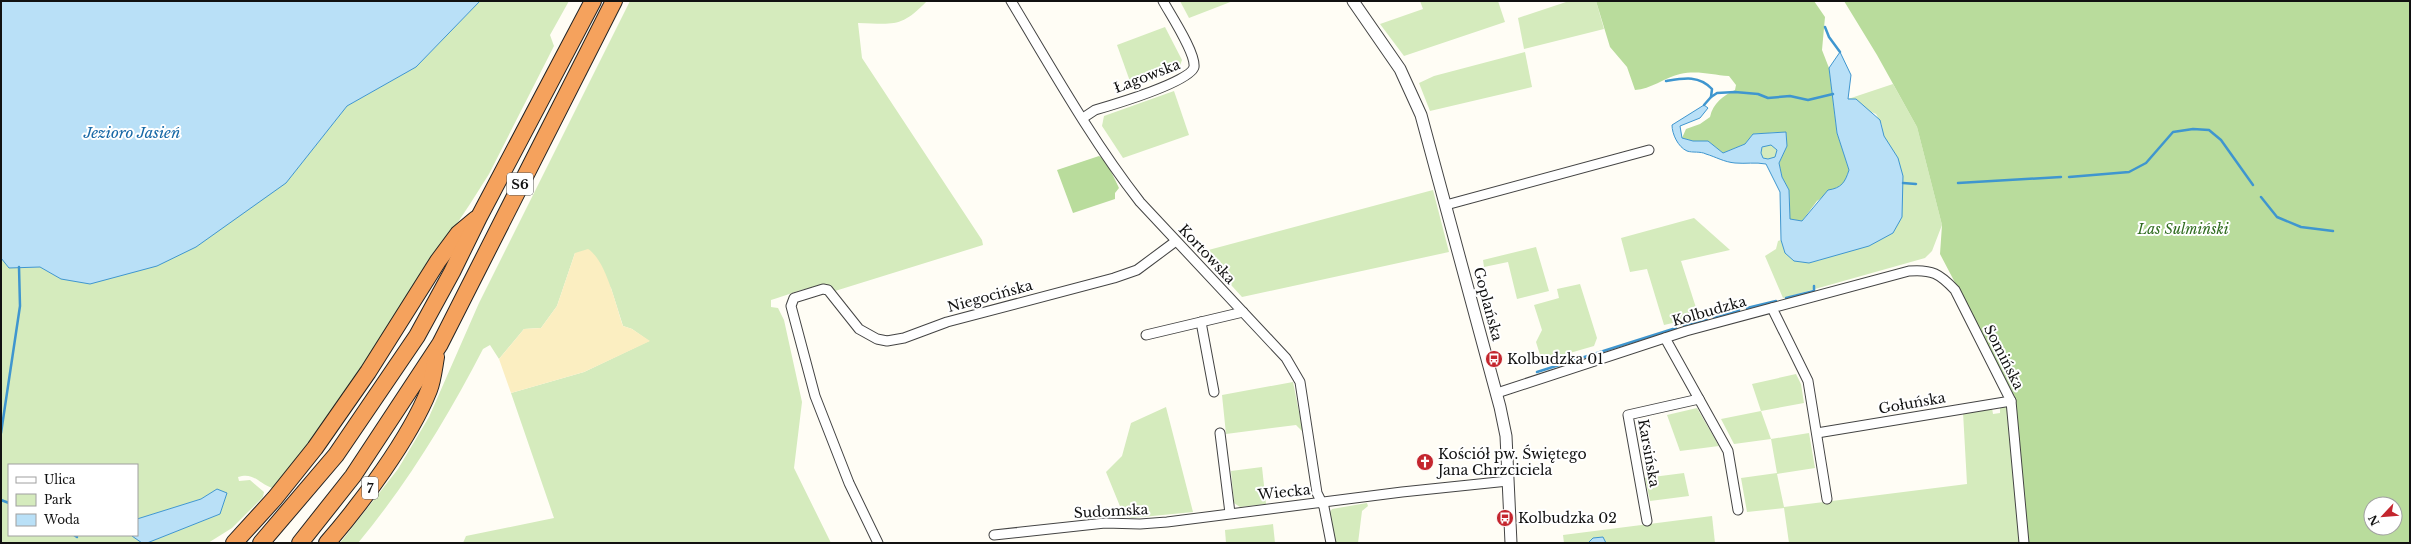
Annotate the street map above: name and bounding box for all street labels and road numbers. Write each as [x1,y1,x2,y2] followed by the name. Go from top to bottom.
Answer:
[1111,55,1183,97] street label: Łagowska
[507,173,533,195] road number: S6
[1175,220,1239,288] street label: Kortowska
[1470,265,1507,343] street label: Goplańska
[945,276,1035,316] street label: Niegocińska
[1670,292,1748,330] street label: Kolbudzka
[1980,322,2028,393] street label: Somińska
[1877,388,1947,418] street label: Gołuńska
[1634,418,1664,489] street label: Karsińska
[362,477,378,499] road number: 7
[1256,480,1312,504] street label: Wiecka
[1073,500,1149,522] street label: Sudomska

